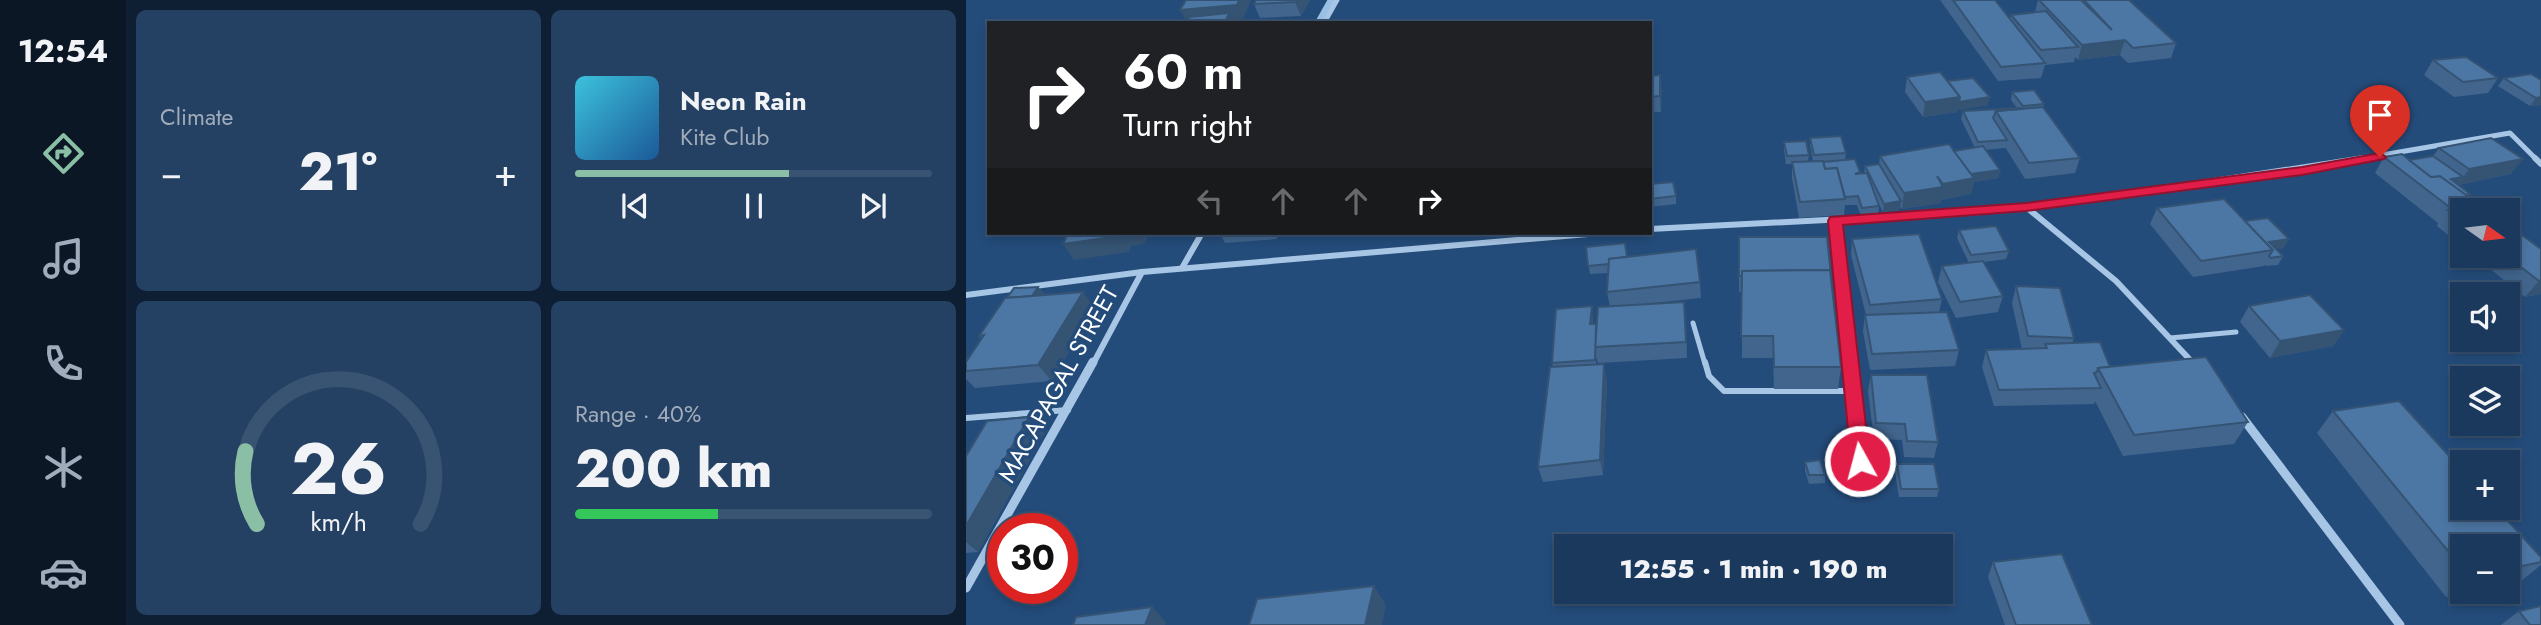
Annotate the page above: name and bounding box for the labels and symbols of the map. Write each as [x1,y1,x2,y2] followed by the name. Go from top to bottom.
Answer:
[2350,85,2410,157] pin
[2450,198,2520,268] north arrow
[989,279,1127,489] street label: MACAPAGAL STREET
[1823,424,1897,498] position arrow
[987,513,1078,604] speed limit sign: 30

